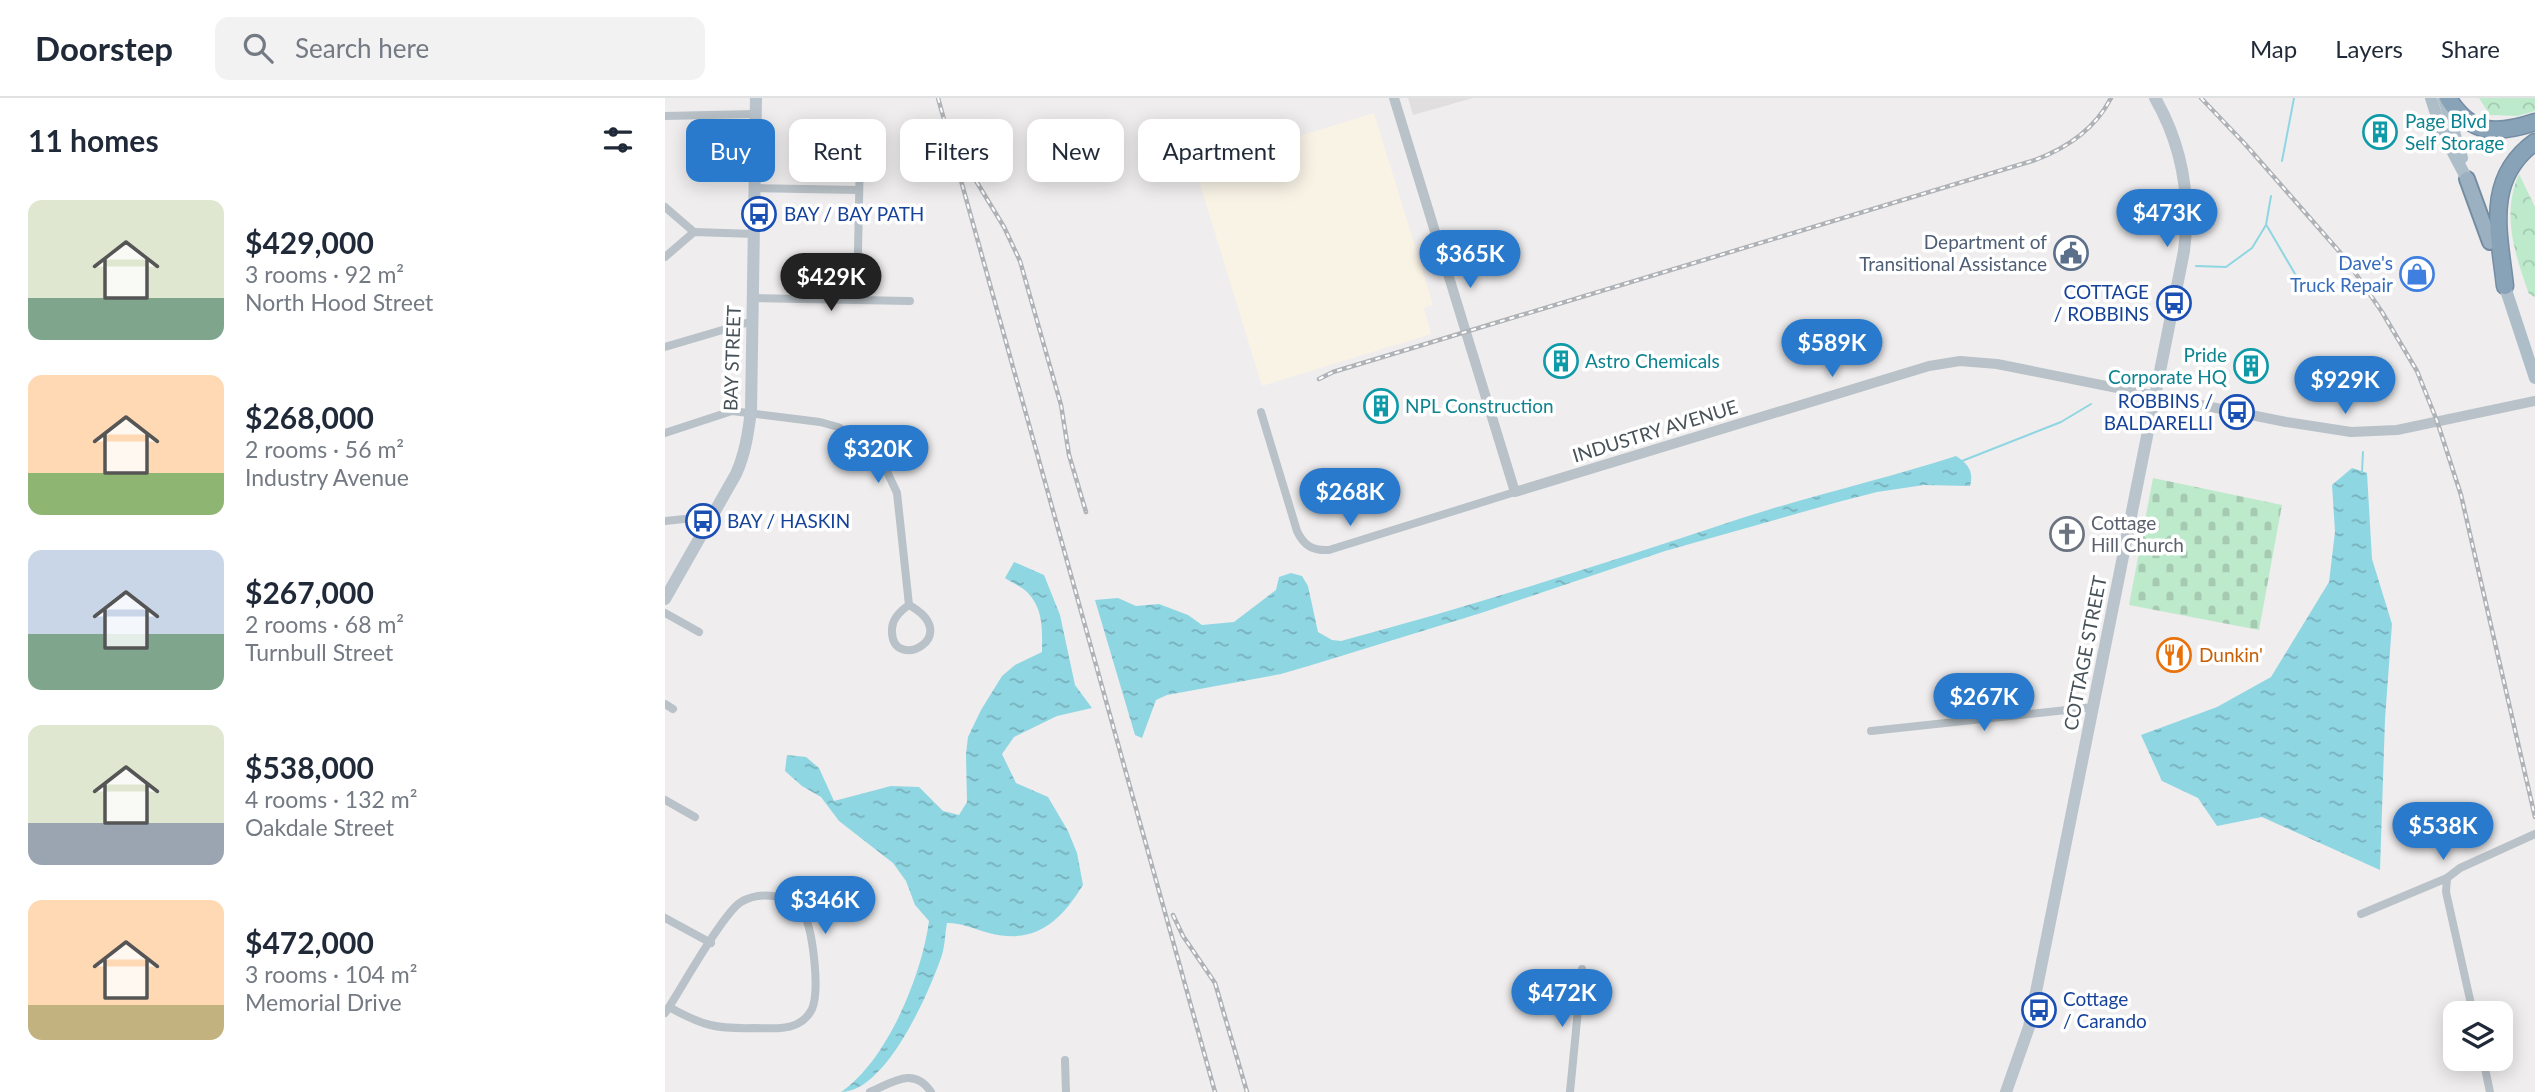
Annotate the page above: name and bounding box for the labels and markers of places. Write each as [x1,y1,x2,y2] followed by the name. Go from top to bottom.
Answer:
[2405,109,2504,154] place label: Page Blvd Self Storage
[2361,113,2399,151] building icon: Page Blvd Self Storage
[2118,190,2216,249] pin: $473K
[740,195,778,233] bus stop icon: BAY / BAY PATH
[784,202,924,225] place label: BAY / BAY PATH
[1421,230,1519,290] pin: $365K
[1859,230,2047,275] place label: Department of Transitional Assistance
[2052,234,2090,272] public building icon: Department of Transitional Assistance
[2290,251,2393,296] place label: Dave's Truck Repair
[782,254,880,313] pin: $429K
[2398,255,2436,293] shop icon: Dave's Truck Repair
[2054,280,2149,325] place label: COTTAGE / ROBBINS
[2155,284,2193,322] bus stop icon: COTTAGE / ROBBINS
[1783,320,1881,379] pin: $589K
[1542,342,1580,380] building icon: Astro Chemicals
[2108,343,2227,388] place label: Pride Corporate HQ
[2232,347,2270,385] building icon: Pride Corporate HQ
[1585,349,1720,372] place label: Astro Chemicals
[2296,356,2394,416] pin: $929K
[1362,387,1400,425] building icon: NPL Construction
[2104,389,2213,434] place label: ROBBINS / BALDARELLI
[2218,393,2256,431] bus stop icon: ROBBINS / BALDARELLI
[1405,394,1554,417] place label: NPL Construction
[829,426,927,485] pin: $320K
[1301,468,1399,528] pin: $268K
[684,502,722,540] bus stop icon: BAY / HASKIN
[727,509,850,532] place label: BAY / HASKIN
[2091,511,2184,556] place label: Cottage Hill Church
[2048,515,2086,553] church icon: Cottage Hill Church
[2155,636,2193,674] restaurant icon: Dunkin'
[2199,643,2263,666] place label: Dunkin'
[1935,674,2033,733] pin: $267K
[2394,802,2492,862] pin: $538K
[776,876,874,936] pin: $346K
[1513,970,1611,1029] pin: $472K
[2063,987,2147,1032] place label: Cottage / Carando
[2020,991,2058,1029] bus stop icon: Cottage / Carando

